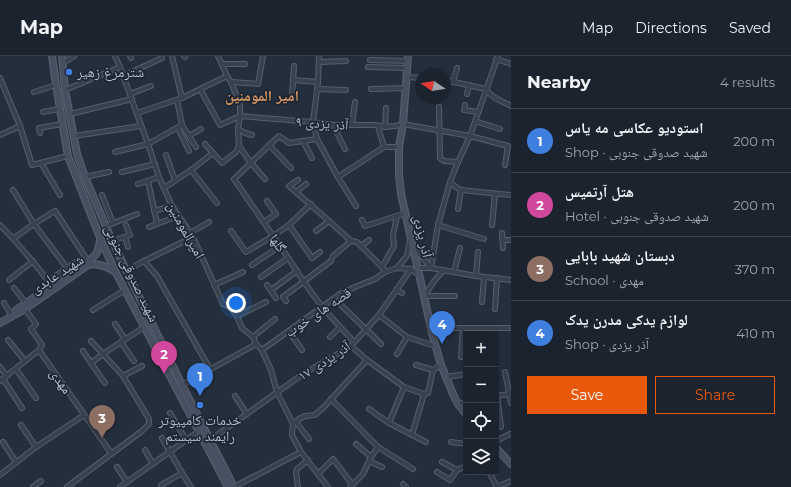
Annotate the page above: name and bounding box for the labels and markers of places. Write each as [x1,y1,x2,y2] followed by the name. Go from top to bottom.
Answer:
[76,63,144,82] place label: شترمرغ زهیر
[64,67,74,77] marker: شترمرغ زهیر
[429,311,455,344] pin: 4
[151,341,177,374] pin: 2
[187,363,213,396] pin: 1
[195,400,205,410] marker: خدمات کامپیوتر رایمند سیستم
[89,405,115,438] pin: 3
[158,411,241,446] place label: خدمات کامپیوتر رایمند سیستم

